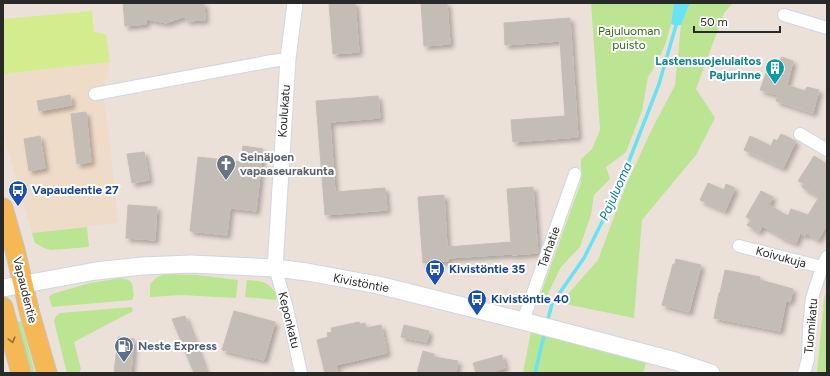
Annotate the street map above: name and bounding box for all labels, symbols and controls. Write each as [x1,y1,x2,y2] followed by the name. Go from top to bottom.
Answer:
[694,8,780,34] scale bar
[700,15,728,29] text: 50 m
[598,24,660,52] park label: Pajuluoman puisto
[655,54,761,82] place label: Lastensuojelulaitos Pajurinne
[764,57,786,85] building icon: Lastensuojelulaitos Pajurinne
[275,84,293,138] street label: Koulukatu
[240,150,334,178] place label: Seinäjoen vapaaseurakunta
[215,153,237,181] church icon: Seinäjoen vapaaseurakunta
[596,160,635,223] water label: Pajuluoma
[7,179,29,207] bus stop icon: Vapaudentie 27
[32,183,119,197] place label: Vapaudentie 27
[535,224,563,269] street label: Tarhatie
[754,244,808,270] street label: Koivukuja
[10,255,40,325] street label: Vapaudentie
[424,258,446,286] bus stop icon: Kivistöntie 35
[449,262,525,276] place label: Kivistöntie 35
[332,271,391,295] street label: Kivistöntie
[466,288,488,316] bus stop icon: Kivistöntie 40
[275,290,303,350] street label: Keponkatu
[491,292,569,306] place label: Kivistöntie 40
[802,298,820,354] street label: Tuomikatu
[113,335,135,363] fuel station icon: Neste Express
[7,336,16,343] one-way arrow
[138,339,217,353] place label: Neste Express

